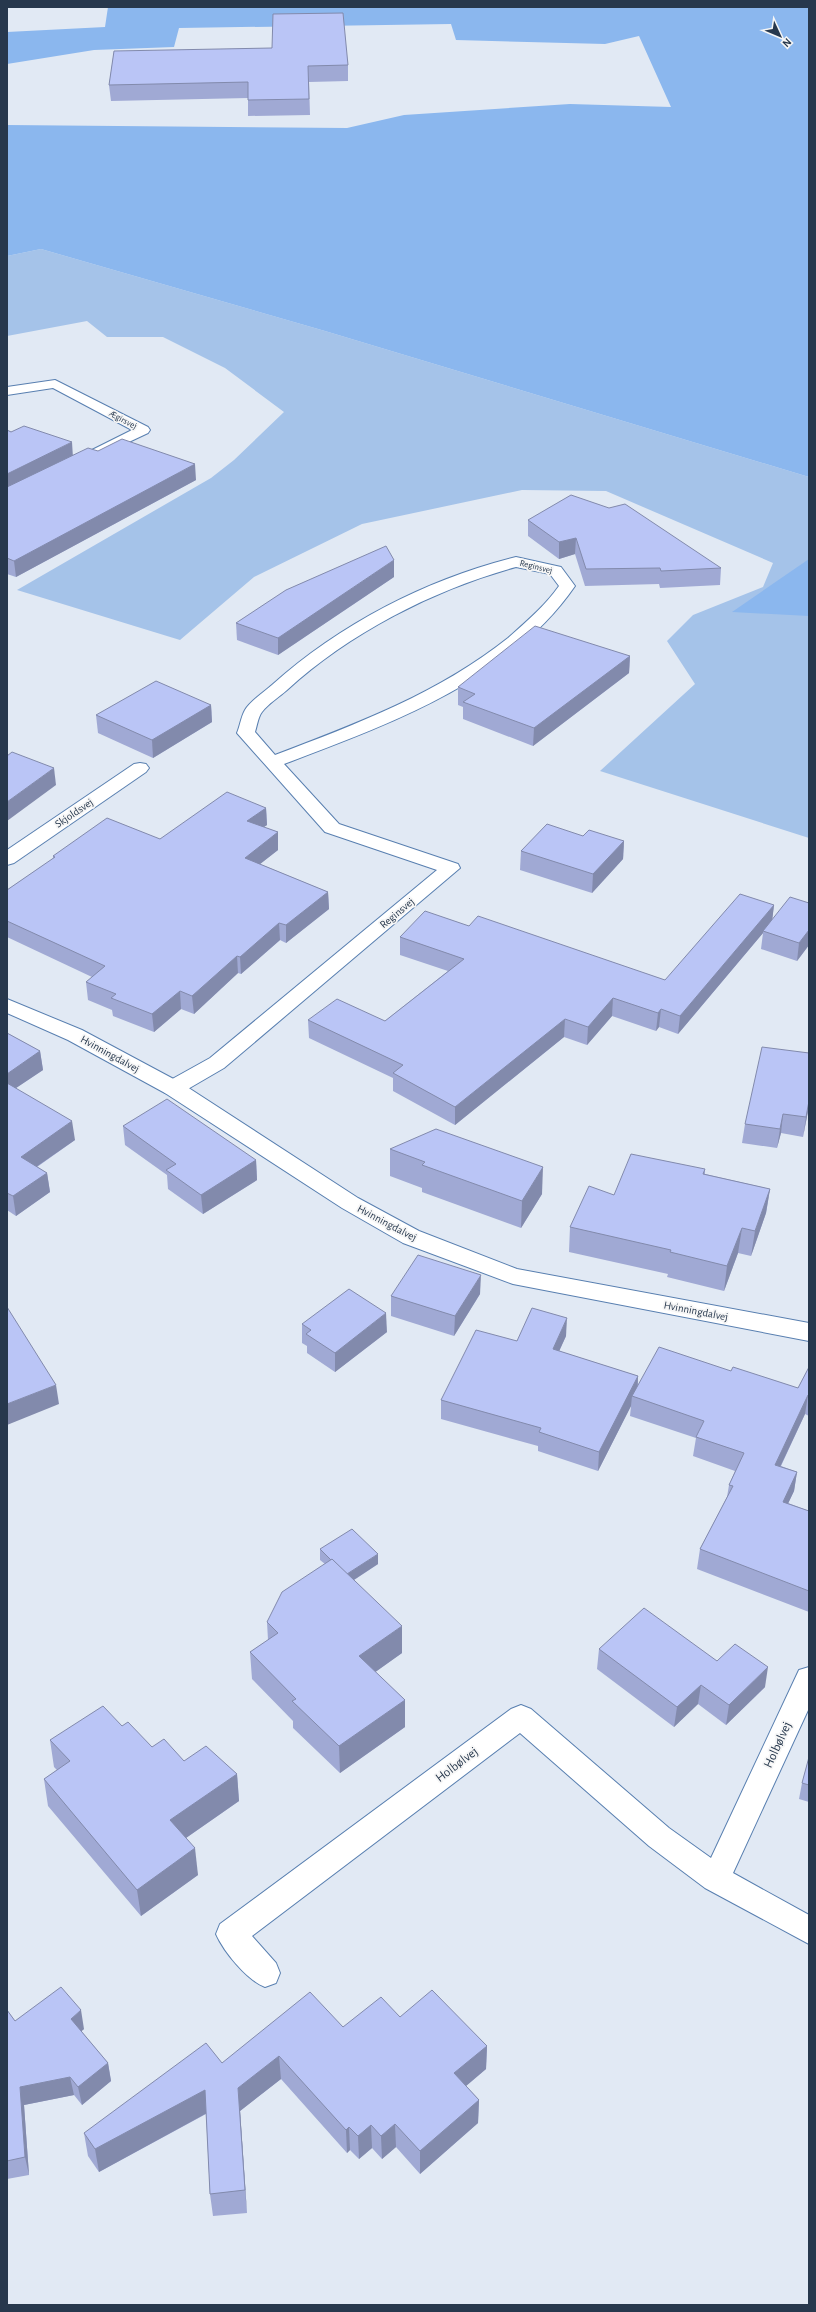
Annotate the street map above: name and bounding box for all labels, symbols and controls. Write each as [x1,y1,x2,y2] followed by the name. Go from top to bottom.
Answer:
[760,16,800,56] north arrow
[780,36,793,49] text: N
[107,409,138,431] street label: Ægirsvej
[519,559,553,575] street label: Reginsvej
[53,796,95,830] street label: Skjoldsvej
[378,896,416,930] street label: Reginsvej
[79,1033,141,1075] street label: Hvinningdalvej
[356,1203,418,1243] street label: Hvinningdalvej
[663,1299,729,1323] street label: Hvinningdalvej
[762,1720,794,1770] street label: Holbølvej
[433,1745,481,1785] street label: Holbølvej

